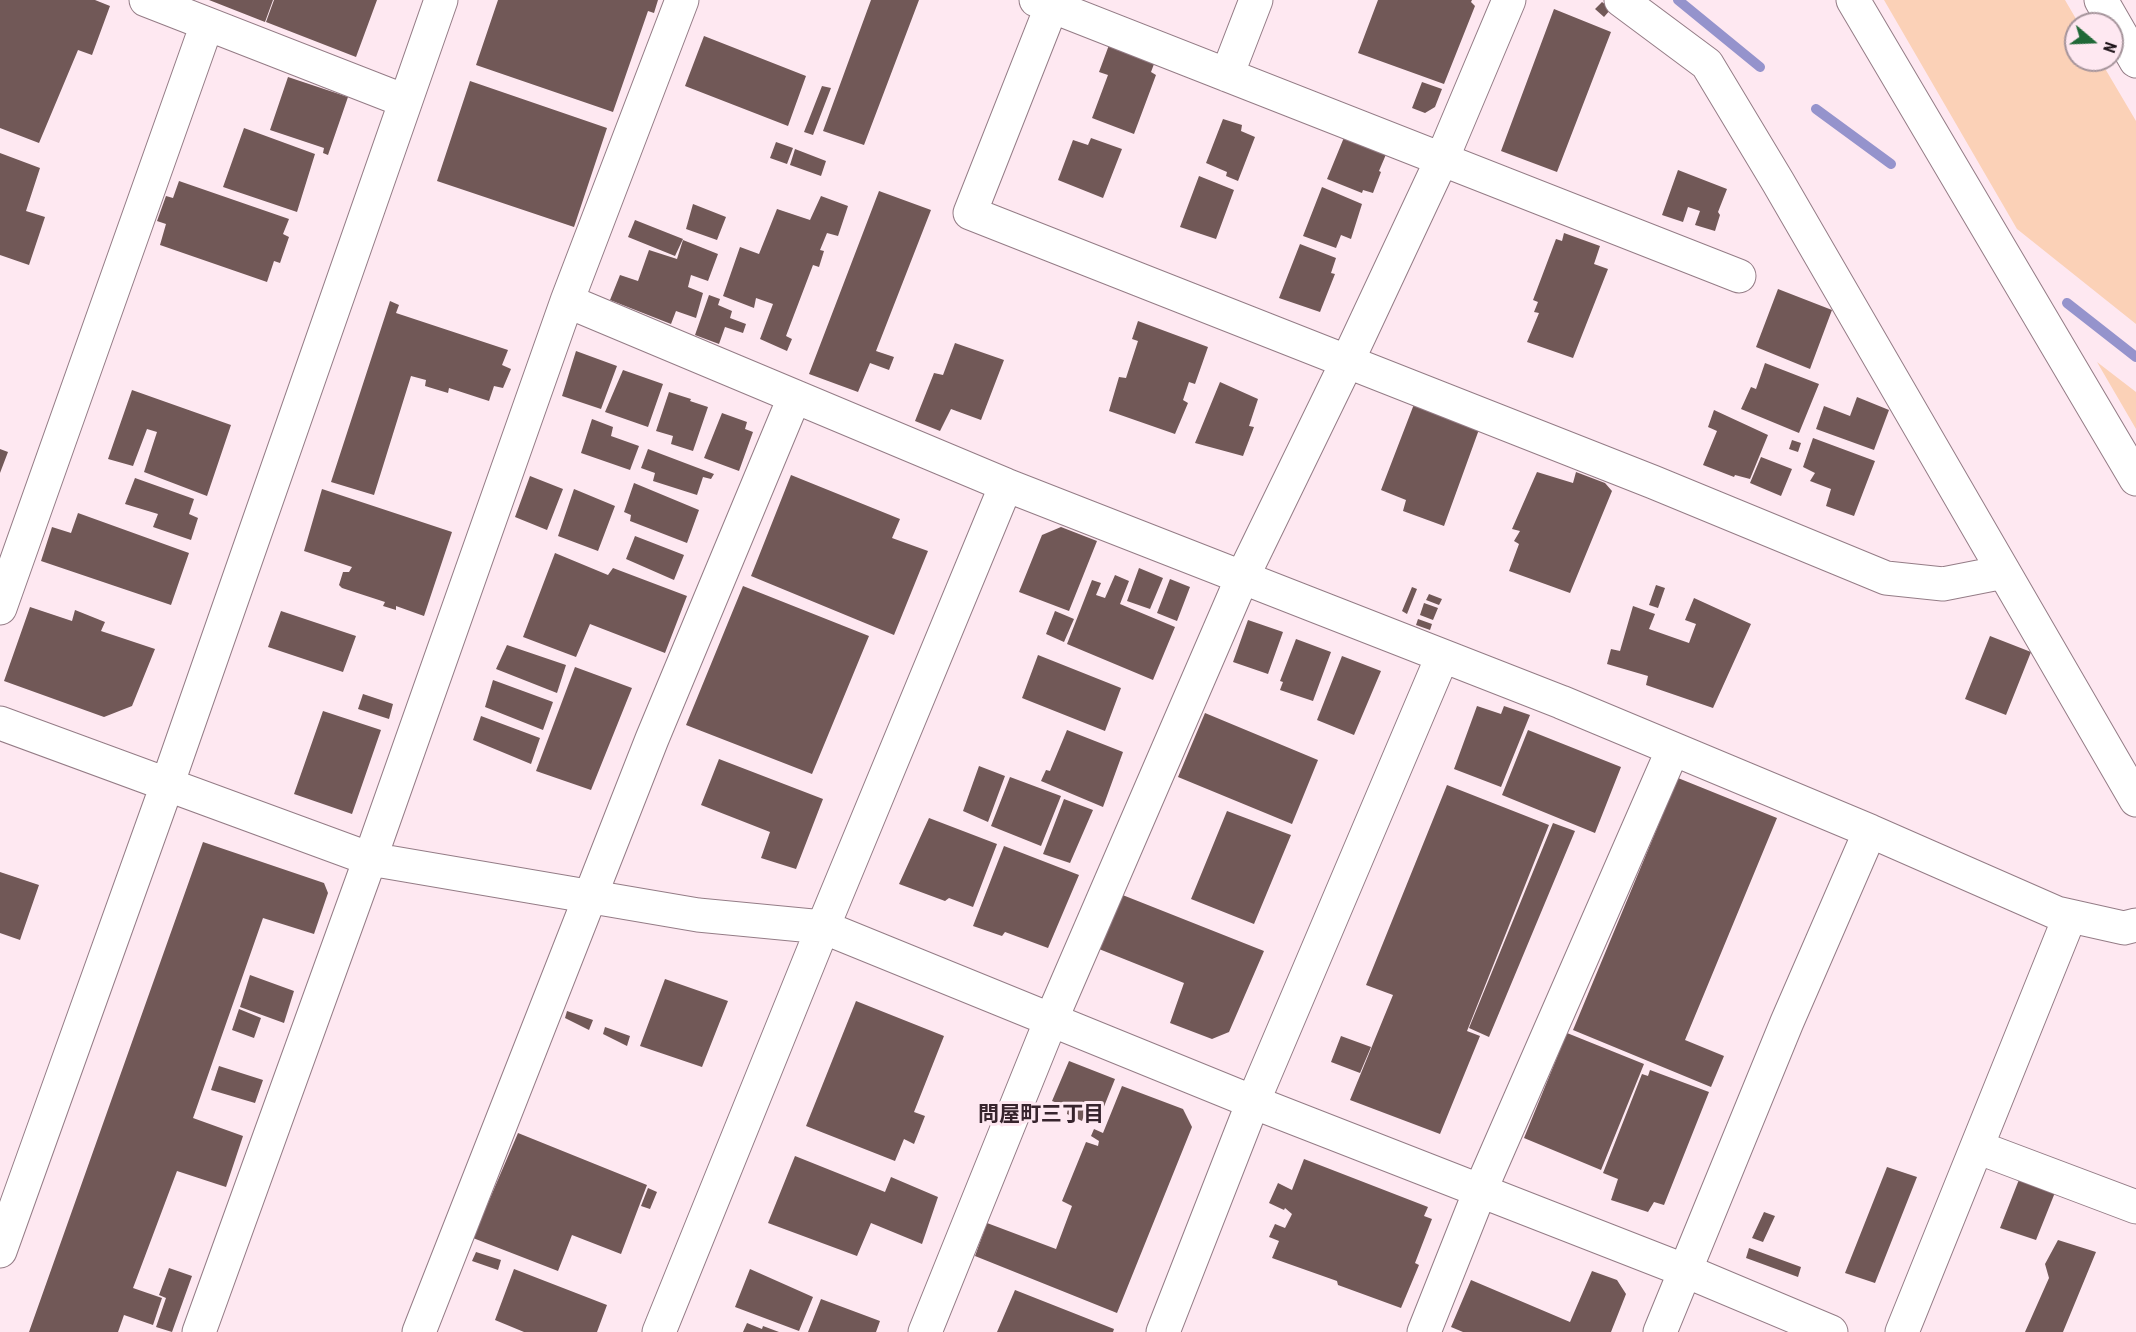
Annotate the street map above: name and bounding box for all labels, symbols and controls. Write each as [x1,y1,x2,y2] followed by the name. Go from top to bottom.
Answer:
[2064,12,2124,72] north arrow
[2099,40,2120,55] text: N
[978,1103,1104,1129] district label: 問屋町三丁目

